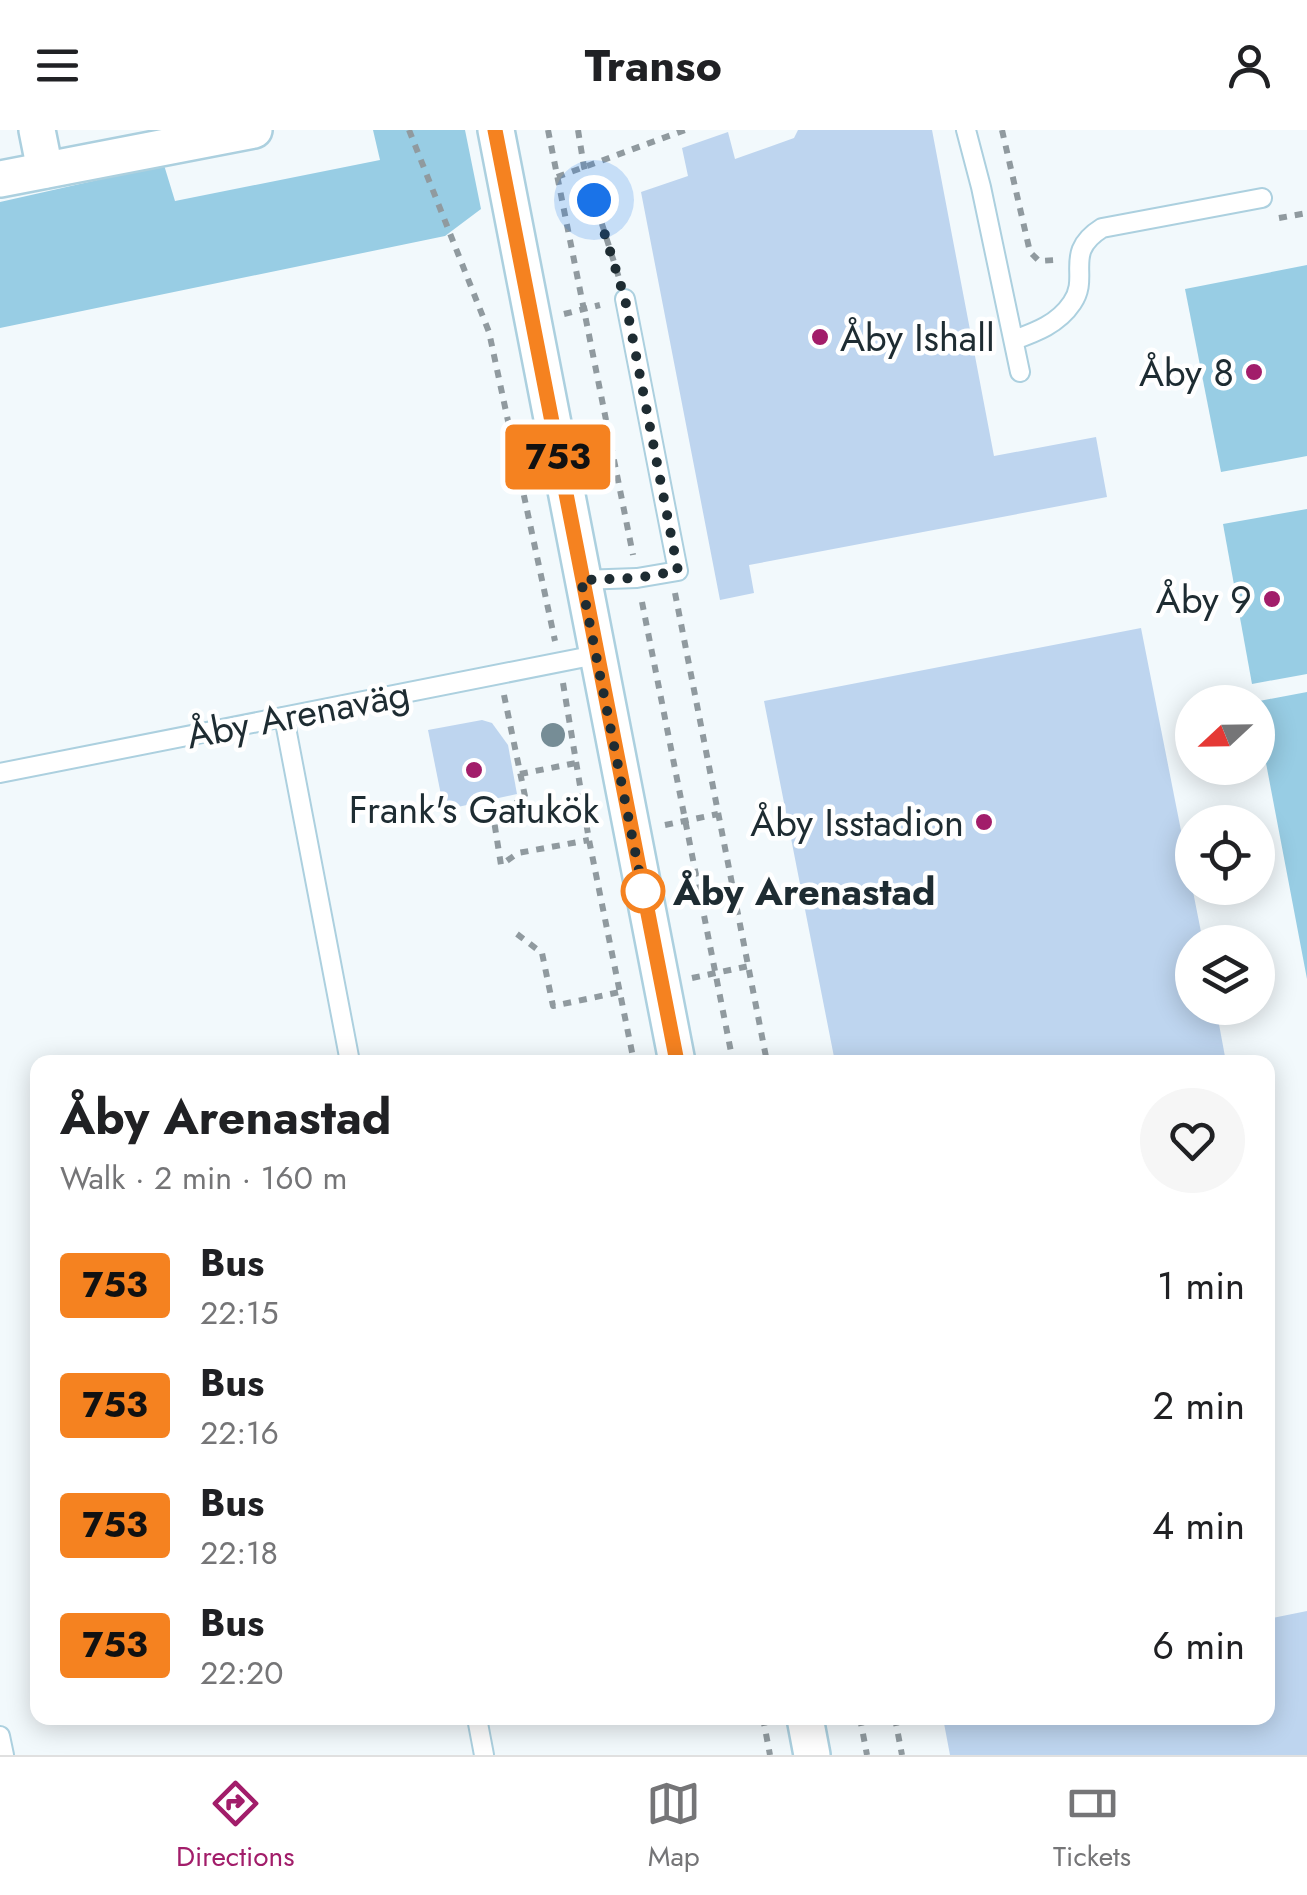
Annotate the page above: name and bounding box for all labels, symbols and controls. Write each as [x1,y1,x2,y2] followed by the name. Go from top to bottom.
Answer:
[585,33,722,98] text: Transo
[30,38,85,93] icon: menu
[1222,38,1277,93] icon: person
[569,175,619,225] your location
[840,310,995,365] place label: Åby Ishall
[809,326,831,348] marker: Åby Ishall
[1139,345,1234,400] place label: Åby 8
[1243,361,1265,383] marker: Åby 8
[500,424,616,490] line badge: 753
[525,432,591,482] text: 753
[1156,572,1252,627] place label: Åby 9
[1261,588,1283,610] marker: Åby 9
[182,665,414,763] street label: Åby Arenaväg
[1175,685,1275,785] north arrow
[1175,685,1275,1025] map controls
[463,759,485,781] marker: Frank's Gatukök
[349,782,599,837] place label: Frank's Gatukök
[750,795,964,850] place label: Åby Isstadion
[1175,805,1275,905] button: locate
[973,811,995,833] marker: Åby Isstadion
[672,864,935,919] place label: Åby Arenastad
[622,870,664,912] marker: Åby Arenastad
[1175,925,1275,1025] button: layers
[60,1083,392,1152] text: Åby Arenastad
[1140,1088,1245,1193] button: heart
[60,1155,347,1201] text: Walk · 2 min · 160 m
[200,1235,264,1290] text: Bus
[1157,1258,1245,1313] text: 1 min
[82,1260,148,1310] text: 753
[200,1290,278,1336] text: 22:15
[200,1355,264,1410] text: Bus
[1153,1378,1245,1433] text: 2 min
[82,1380,148,1430] text: 753
[200,1410,279,1456] text: 22:16
[200,1475,264,1530] text: Bus
[1152,1498,1245,1553] text: 4 min
[82,1500,148,1550] text: 753
[200,1530,278,1576] text: 22:18
[200,1595,264,1650] text: Bus
[1152,1618,1245,1673] text: 6 min
[82,1620,148,1670] text: 753
[200,1650,283,1696] text: 22:20
[176,1776,294,1877] tab: Directions
[646,1776,701,1877] tab: Map
[1053,1776,1131,1877] tab: Tickets

